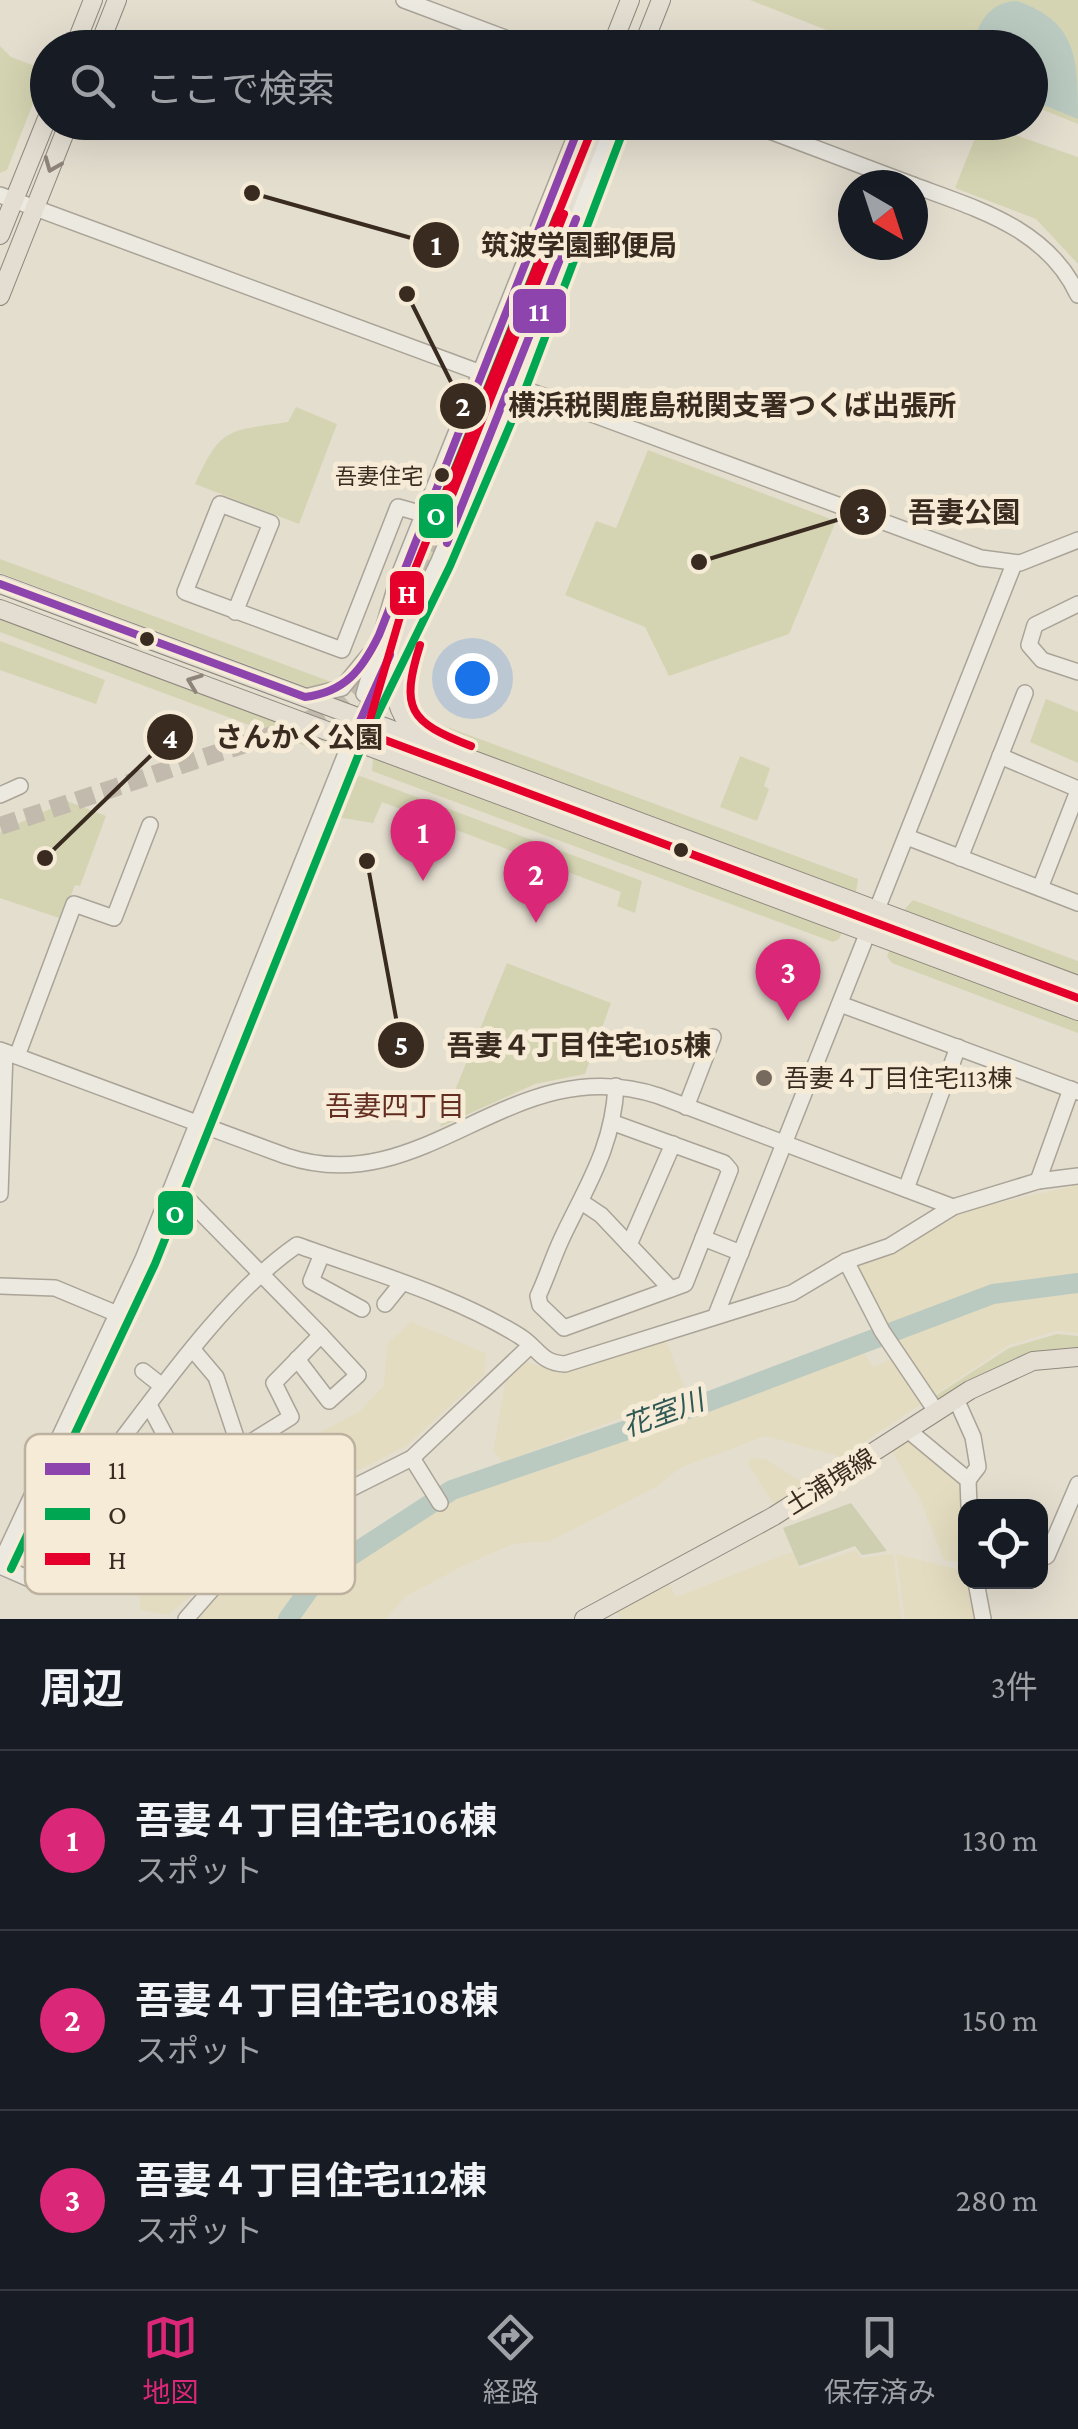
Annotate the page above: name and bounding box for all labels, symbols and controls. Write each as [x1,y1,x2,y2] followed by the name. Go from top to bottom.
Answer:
[30,30,1048,140] search box
[65,58,120,113] icon: search
[145,68,335,110] text: ここで検索
[43,155,63,173] one-way arrow
[838,170,928,260] north arrow
[411,216,697,274] callout: 筑波学園郵便局
[430,228,442,261] text: 1
[481,230,677,261] text: 筑波学園郵便局
[511,287,568,335] line badge: 11
[529,296,549,327] text: 11
[438,377,976,435] callout: 横浜税関鹿島税関支署つくば出張所
[455,389,471,422] text: 2
[508,390,956,421] text: 横浜税関鹿島税関支署つくば出張所
[335,464,423,489] place label: 吾妻住宅
[432,465,452,485] marker: 吾妻住宅
[838,483,1040,541] callout: 吾妻公園
[417,492,455,540] line badge: O
[856,496,870,529] text: 3
[908,497,1020,528] text: 吾妻公園
[426,500,446,531] text: O
[388,569,426,617] line badge: H
[397,578,417,609] text: H
[137,629,157,649] unlabelled marker
[447,653,498,704] your location
[186,674,204,694] one-way arrow
[145,708,403,766] callout: さんかく公園
[162,721,178,754] text: 4
[215,722,383,753] text: さんかく公園
[390,798,456,881] pin: 1
[504,840,568,923] pin: 2
[671,840,691,860] unlabelled marker
[756,938,820,1021] pin: 3
[376,1016,731,1074] callout: 吾妻４丁目住宅105棟
[394,1028,408,1061] text: 5
[446,1030,712,1061] text: 吾妻４丁目住宅105棟
[784,1065,1012,1092] place label: 吾妻４丁目住宅113棟
[753,1067,775,1089] marker: 吾妻４丁目住宅113棟
[325,1091,465,1122] district label: 吾妻四丁目
[156,1189,195,1237] line badge: O
[165,1198,185,1229] text: O
[618,1384,711,1442] water label: 花室川
[25,1434,355,1594] legend
[781,1443,880,1519] street label: 土浦境線
[108,1454,127,1485] text: 11
[108,1499,127,1530] text: O
[958,1499,1048,1589] map controls
[958,1499,1048,1589] button: locate
[108,1544,126,1575] text: H
[40,1665,124,1712] text: 周辺
[991,1669,1038,1705] text: 3件
[135,1800,497,1842] text: 吾妻４丁目住宅106棟
[67,1822,78,1858] text: 1
[962,1822,1038,1858] text: 130 m
[135,1853,263,1889] text: スポット
[135,1980,498,2022] text: 吾妻４丁目住宅108棟
[64,2002,81,2038] text: 2
[962,2002,1038,2038] text: 150 m
[135,2033,263,2069] text: スポット
[135,2160,487,2202] text: 吾妻４丁目住宅112棟
[65,2182,80,2218] text: 3
[956,2182,1038,2218] text: 280 m
[135,2213,263,2249] text: スポット
[142,2310,198,2410] tab: 地図
[483,2310,539,2410] tab: 経路
[824,2310,936,2410] tab: 保存済み

